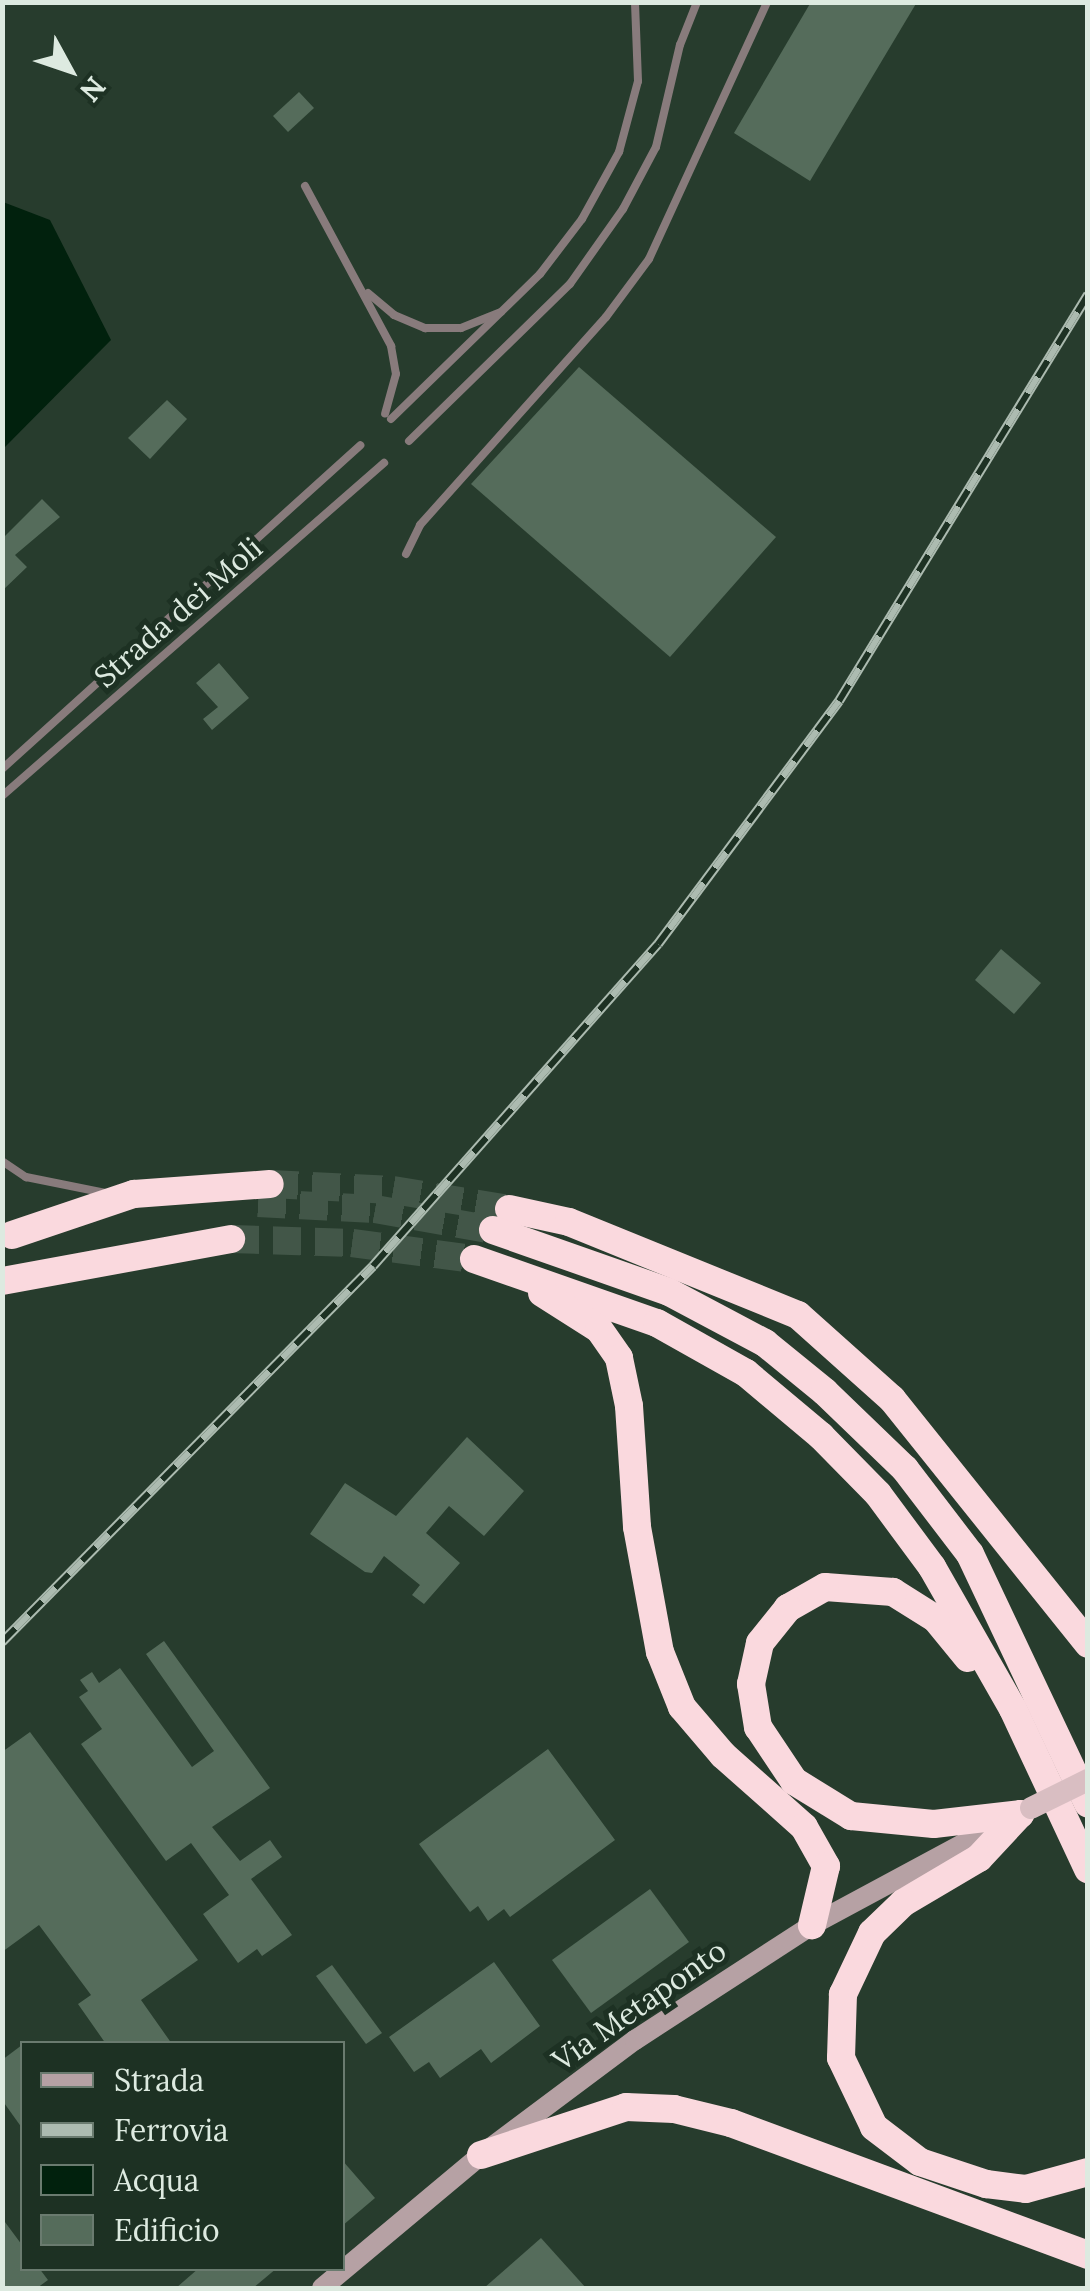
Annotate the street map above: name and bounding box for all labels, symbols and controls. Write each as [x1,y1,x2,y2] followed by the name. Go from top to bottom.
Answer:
[20,20,120,120] north arrow
[72,69,114,109] text: N
[87,530,269,694] street label: Strada dei Moli
[545,1932,733,2078] street label: Via Metaponto
[20,2041,345,2271] legend
[114,2061,204,2099] text: Strada
[114,2111,228,2149] text: Ferrovia
[114,2161,199,2199] text: Acqua
[114,2211,220,2249] text: Edificio

